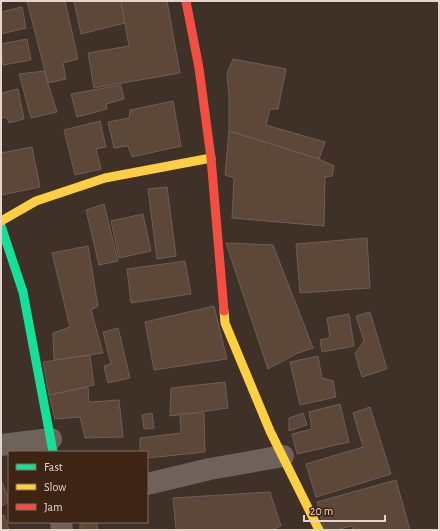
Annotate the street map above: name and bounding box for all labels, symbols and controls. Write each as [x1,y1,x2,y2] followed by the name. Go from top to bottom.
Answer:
[8,451,148,523] legend
[44,461,63,473] text: Fast
[44,481,66,493] text: Slow
[304,497,385,523] scale bar
[44,501,63,513] text: Jam
[310,505,333,517] text: 20 m

